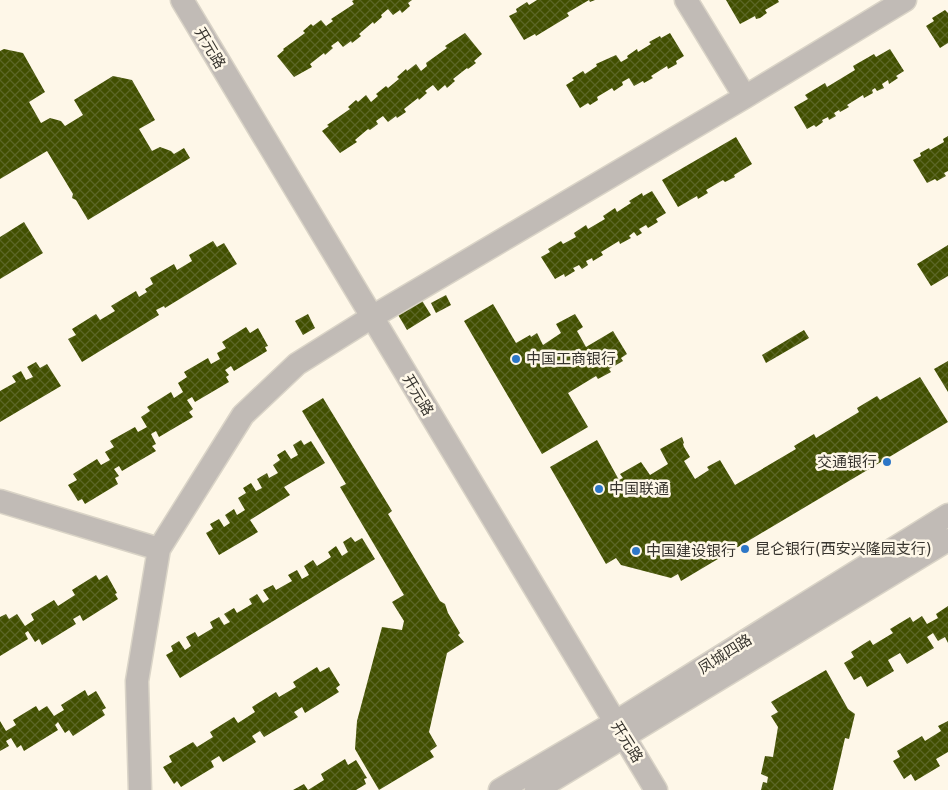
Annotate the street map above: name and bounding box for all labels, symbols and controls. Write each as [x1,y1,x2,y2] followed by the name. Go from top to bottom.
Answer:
[191,24,229,72] street label: 开元路
[526,350,616,368] place label: 中国工商银行
[510,353,522,365] marker: 中国工商银行
[399,371,437,419] street label: 开元路
[817,453,877,471] place label: 交通银行
[881,456,893,468] marker: 交通银行
[609,480,669,498] place label: 中国联通
[593,483,605,495] marker: 中国联通
[755,540,932,558] place label: 昆仑银行(西安兴隆园支行)
[646,542,736,560] place label: 中国建设银行
[739,543,751,555] marker: 昆仑银行(西安兴隆园支行)
[630,545,642,557] marker: 中国建设银行
[695,630,755,678] street label: 凤城四路
[607,718,647,766] street label: 开元路

